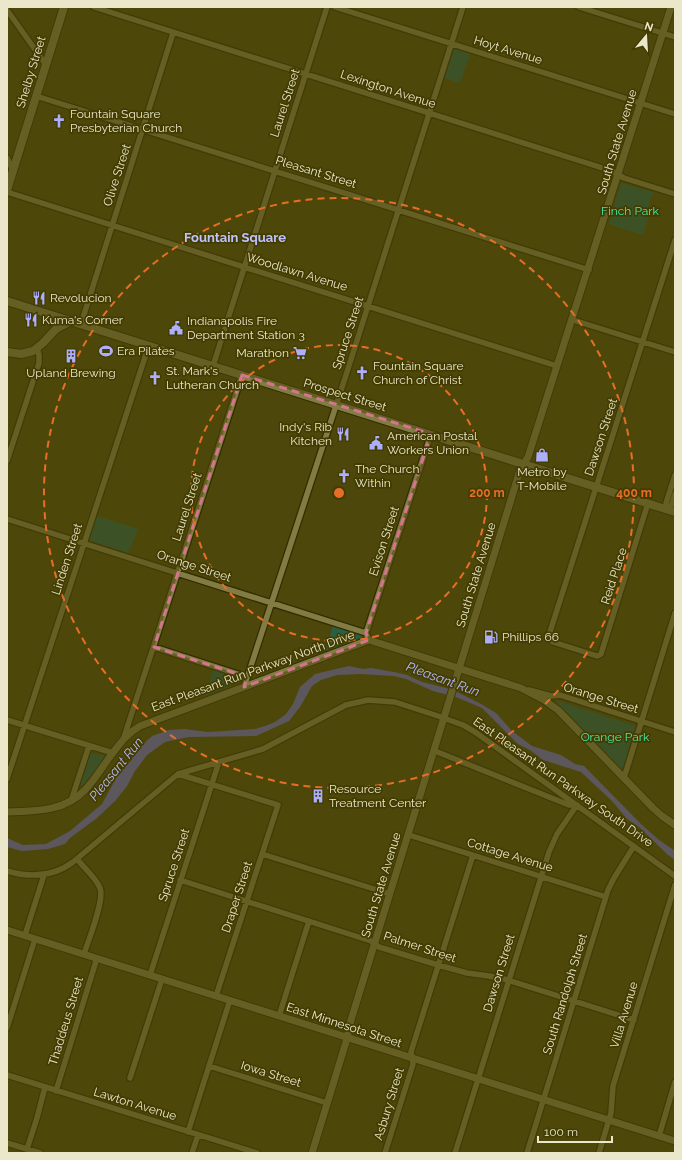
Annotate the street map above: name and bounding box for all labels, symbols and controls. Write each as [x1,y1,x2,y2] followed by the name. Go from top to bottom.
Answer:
[626,16,666,56] north arrow
[643,19,655,34] text: N
[472,33,544,67] street label: Hoyt Avenue
[13,34,49,110] street label: Shelby Street
[267,67,303,139] street label: Laurel Street
[338,67,438,111] street label: Lexington Avenue
[594,88,640,196] street label: South State Avenue
[70,107,182,135] place label: Fountain Square Presbyterian Church
[51,113,67,129] church icon: Fountain Square Presbyterian Church
[100,142,134,208] street label: Olive Street
[274,153,358,191] street label: Pleasant Street
[601,204,660,218] park label: Finch Park
[184,230,286,245] district label: Fountain Square
[245,250,349,294] street label: Woodlawn Avenue
[31,290,47,306] restaurant icon: Revolucion
[50,291,112,305] place label: Revolucion
[330,295,366,371] street label: Spruce Street
[23,312,39,328] restaurant icon: Kuma's Corner
[42,313,124,327] place label: Kuma's Corner
[187,314,305,342] place label: Indianapolis Fire Department Station 3
[168,320,184,336] public building icon: Indianapolis Fire Department Station 3
[98,343,114,359] sports icon: Era Pilates
[117,344,175,358] place label: Era Pilates
[292,345,308,361] supermarket icon: Marathon
[236,346,289,360] place label: Marathon
[63,348,79,364] building icon: Upland Brewing
[373,359,464,387] place label: Fountain Square Church of Christ
[166,364,259,392] place label: St. Mark's Lutheran Church
[354,365,370,381] church icon: Fountain Square Church of Christ
[26,366,116,380] place label: Upland Brewing
[147,370,163,386] church icon: St. Mark's Lutheran Church
[302,376,388,414] street label: Prospect Street
[582,396,620,478] street label: Dawson Street
[279,420,332,448] place label: Indy's Rib Kitchen
[335,426,351,442] restaurant icon: Indy's Rib Kitchen
[387,429,478,457] place label: American Postal Workers Union
[368,435,384,451] public building icon: American Postal Workers Union
[534,447,550,463] shop icon: Metro by T-Mobile
[355,462,419,490] place label: The Church Within
[517,465,567,493] place label: Metro by T-Mobile
[336,468,352,484] church icon: The Church Within
[169,471,205,543] street label: Laurel Street
[332,486,346,500] centre of rings
[469,486,505,500] text: 200 m
[616,486,652,500] text: 400 m
[366,504,402,578] street label: Evison Street
[49,521,85,597] street label: Linden Street
[453,521,499,629] street label: South State Avenue
[598,546,630,606] street label: Reid Place
[155,547,233,585] street label: Orange Street
[149,628,357,714] street label: East Pleasant Run Parkway North Drive
[483,629,499,645] fuel station icon: Phillips 66
[502,630,559,644] place label: Phillips 66
[404,659,482,699] water label: Pleasant Run
[562,680,640,716] street label: Orange Street
[470,714,656,850] street label: East Pleasant Run Parkway South Drive
[581,730,650,744] park label: Orange Park
[86,734,146,804] water label: Pleasant Run
[329,782,427,810] place label: Resource Treatment Center
[310,788,326,804] building icon: Resource Treatment Center
[156,827,192,903] street label: Spruce Street
[358,831,404,939] street label: South State Avenue
[465,835,555,875] street label: Cottage Avenue
[219,860,255,934] street label: Draper Street
[382,929,458,965] street label: Palmer Street
[481,932,517,1014] street label: Dawson Street
[540,932,590,1056] street label: South Randolph Street
[46,975,86,1067] street label: Thaddeus Street
[607,980,641,1050] street label: Villa Avenue
[284,1000,404,1050] street label: East Minnesota Street
[239,1058,303,1090] street label: Iowa Street
[371,1066,407,1142] street label: Asbury Street
[92,1085,178,1123] street label: Lawton Avenue
[538,1118,612,1144] scale bar
[544,1125,578,1139] text: 100 m

